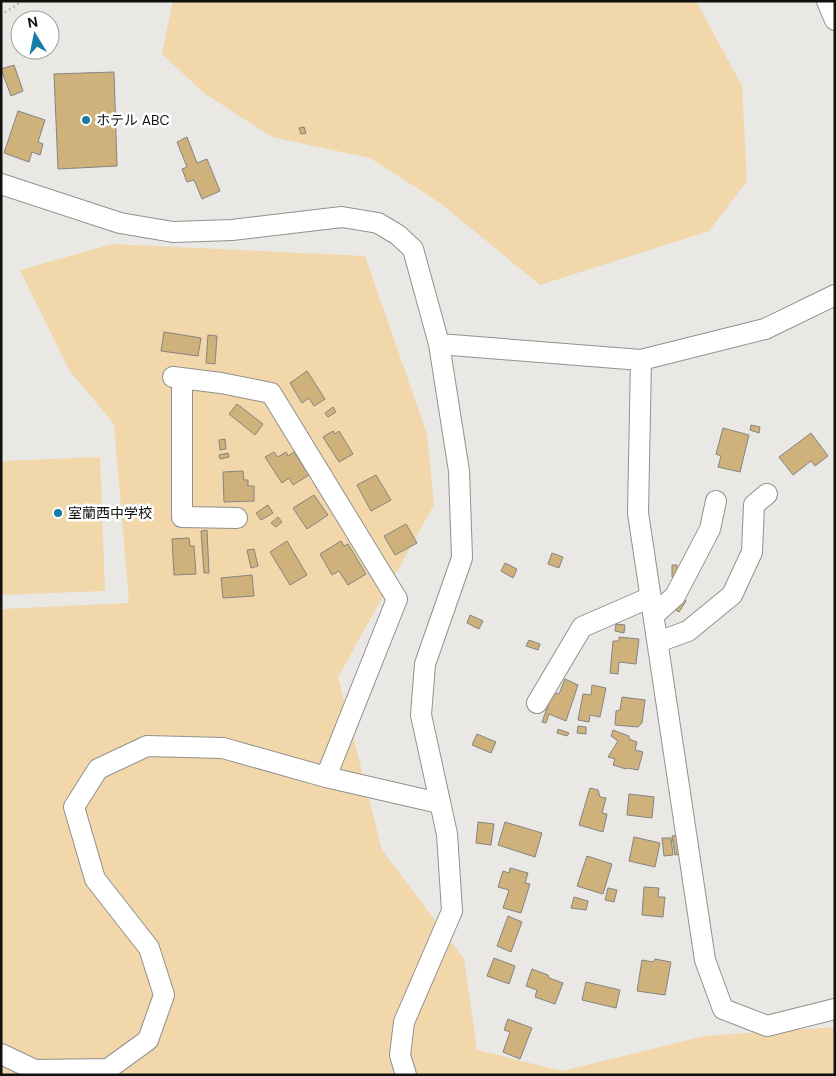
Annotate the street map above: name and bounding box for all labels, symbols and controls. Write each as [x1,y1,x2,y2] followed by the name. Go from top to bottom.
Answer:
[10,10,60,60] north arrow
[26,12,39,32] text: N
[96,111,170,129] place label: ホテル ABC
[80,114,92,126] marker: ホテル ABC
[68,504,152,522] place label: 室蘭西中学校
[52,507,64,519] marker: 室蘭西中学校

